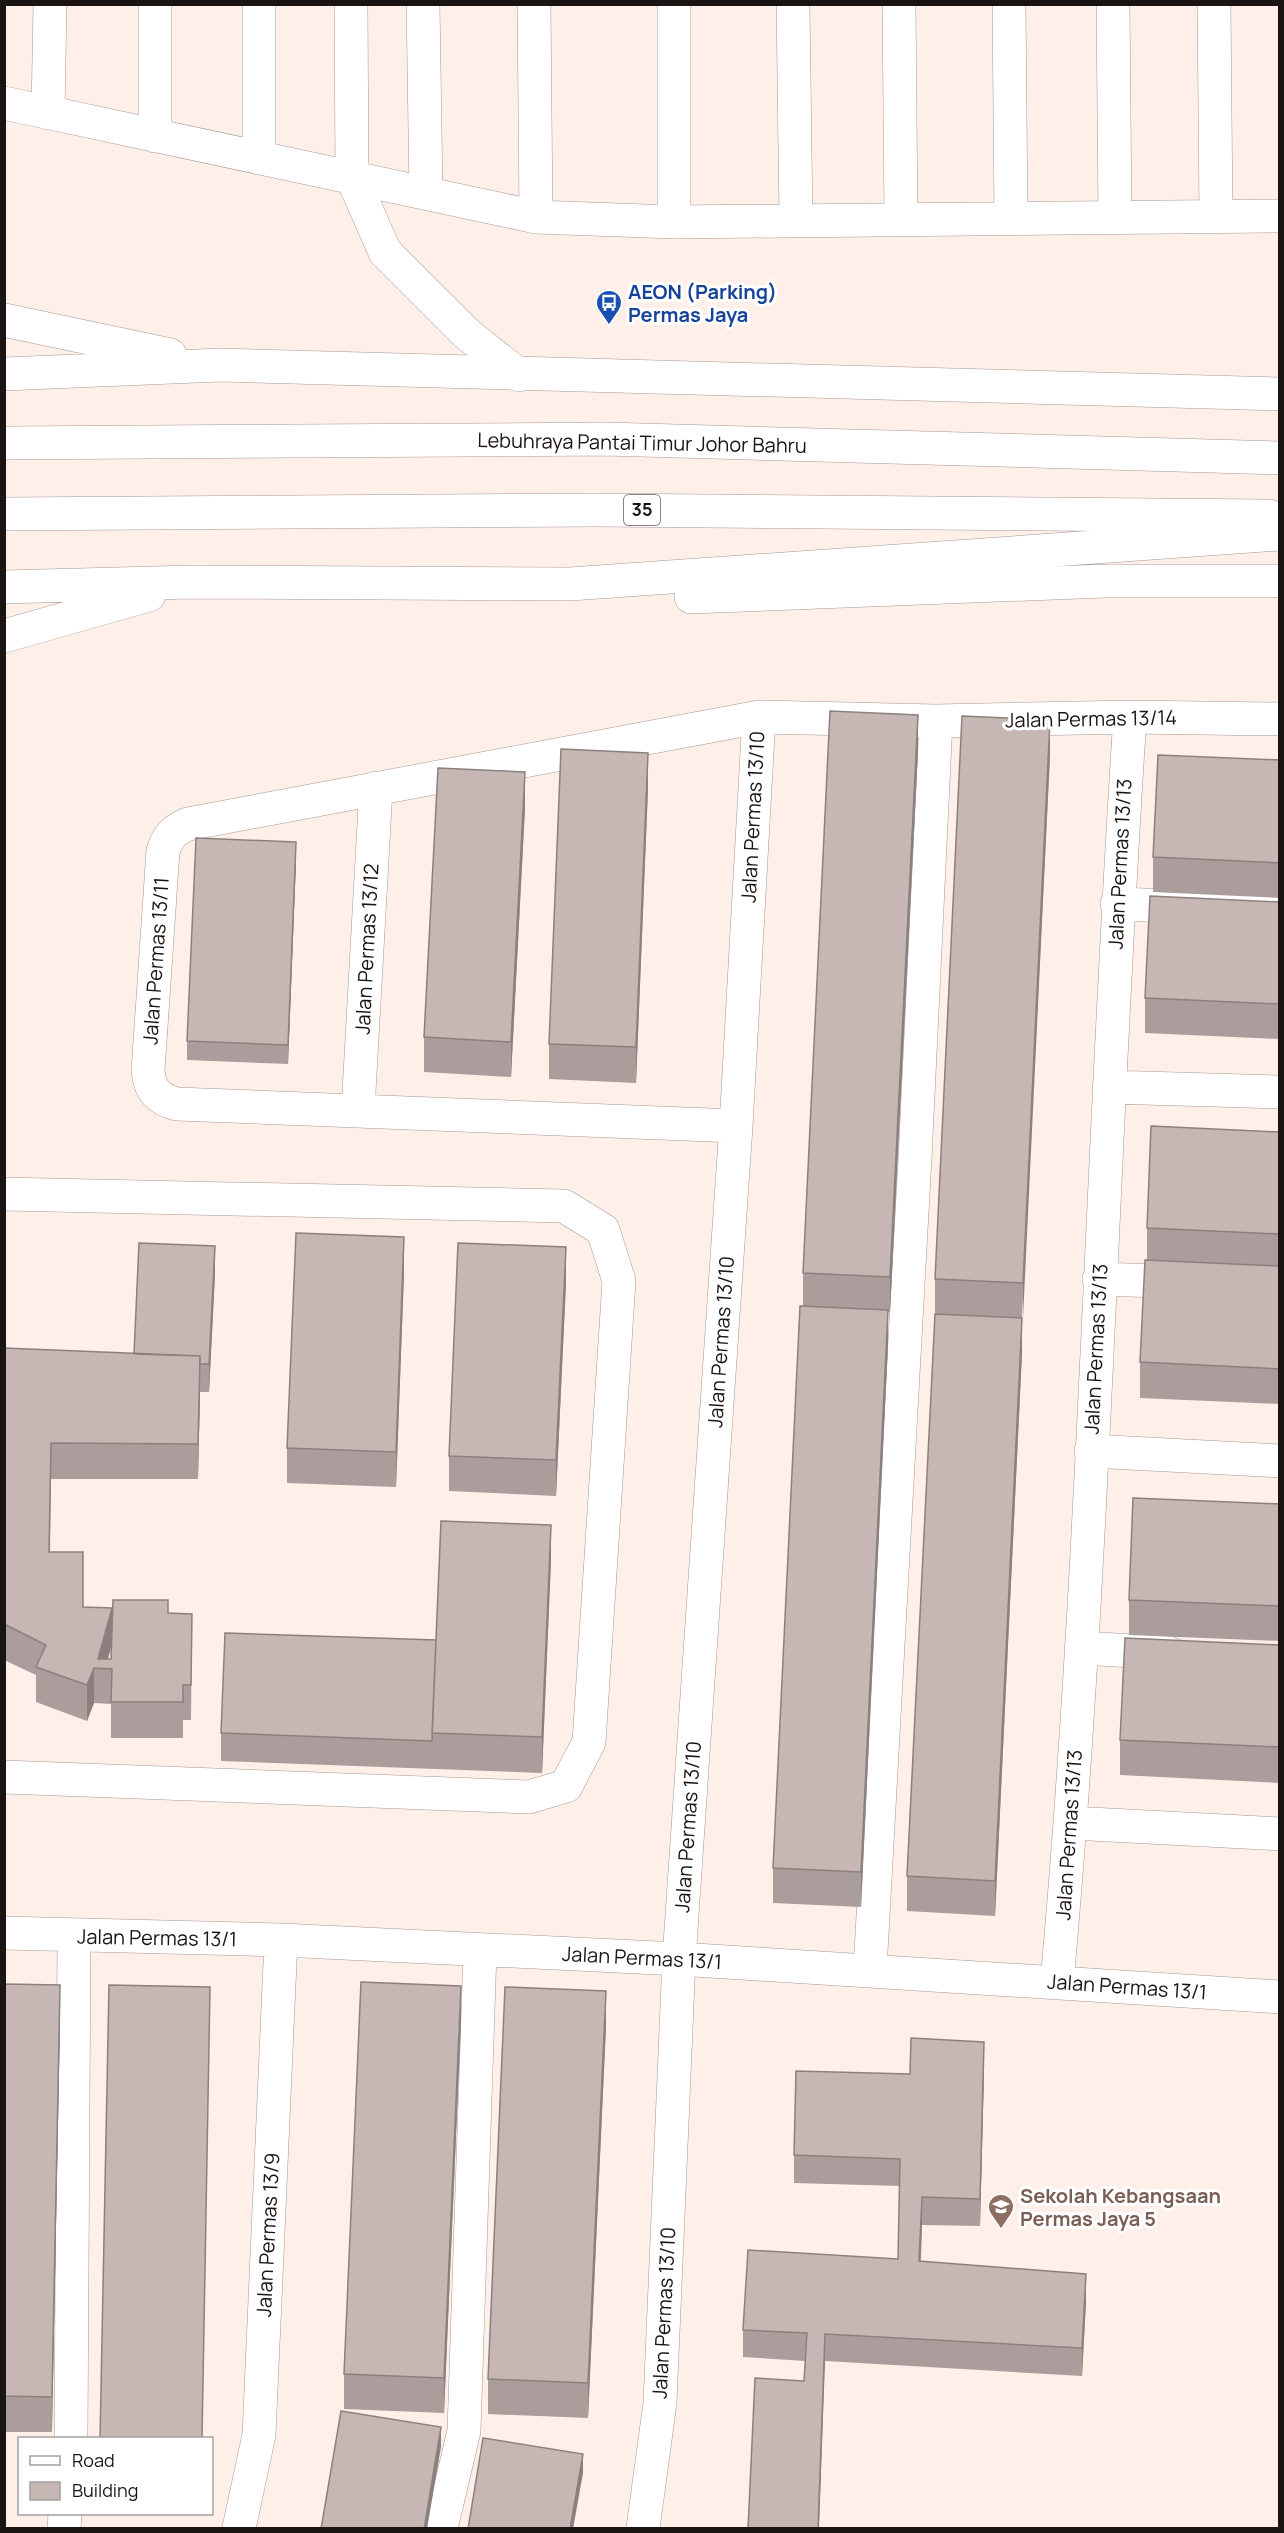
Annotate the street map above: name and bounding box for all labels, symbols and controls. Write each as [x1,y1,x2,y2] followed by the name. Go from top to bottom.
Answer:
[628,278,777,328] place label: AEON (Parking) Permas Jaya
[594,288,624,326] bus stop icon: AEON (Parking) Permas Jaya
[477,426,807,459] street label: Lebuhraya Pantai Timur Johor Bahru
[624,495,660,525] road number: 35
[1005,704,1177,733] street label: Jalan Permas 13/14
[735,730,770,904] street label: Jalan Permas 13/10
[1102,778,1137,950] street label: Jalan Permas 13/13
[349,863,384,1035] street label: Jalan Permas 13/12
[136,876,175,1046] street label: Jalan Permas 13/11
[701,1255,740,1429] street label: Jalan Permas 13/10
[1078,1263,1113,1435] street label: Jalan Permas 13/13
[668,1740,707,1914] street label: Jalan Permas 13/10
[1049,1749,1088,1921] street label: Jalan Permas 13/13
[77,1923,237,1952] street label: Jalan Permas 13/1
[561,1940,723,1975] street label: Jalan Permas 13/1
[1046,1967,1208,2006] street label: Jalan Permas 13/1
[250,2152,285,2318] street label: Jalan Permas 13/9
[1020,2182,1221,2232] place label: Sekolah Kebangsaan Permas Jaya 5
[986,2192,1016,2230] school or university icon: Sekolah Kebangsaan Permas Jaya 5
[646,2226,681,2400] street label: Jalan Permas 13/10
[18,2437,213,2515] legend
[72,2448,115,2472] text: Road
[72,2478,138,2502] text: Building

